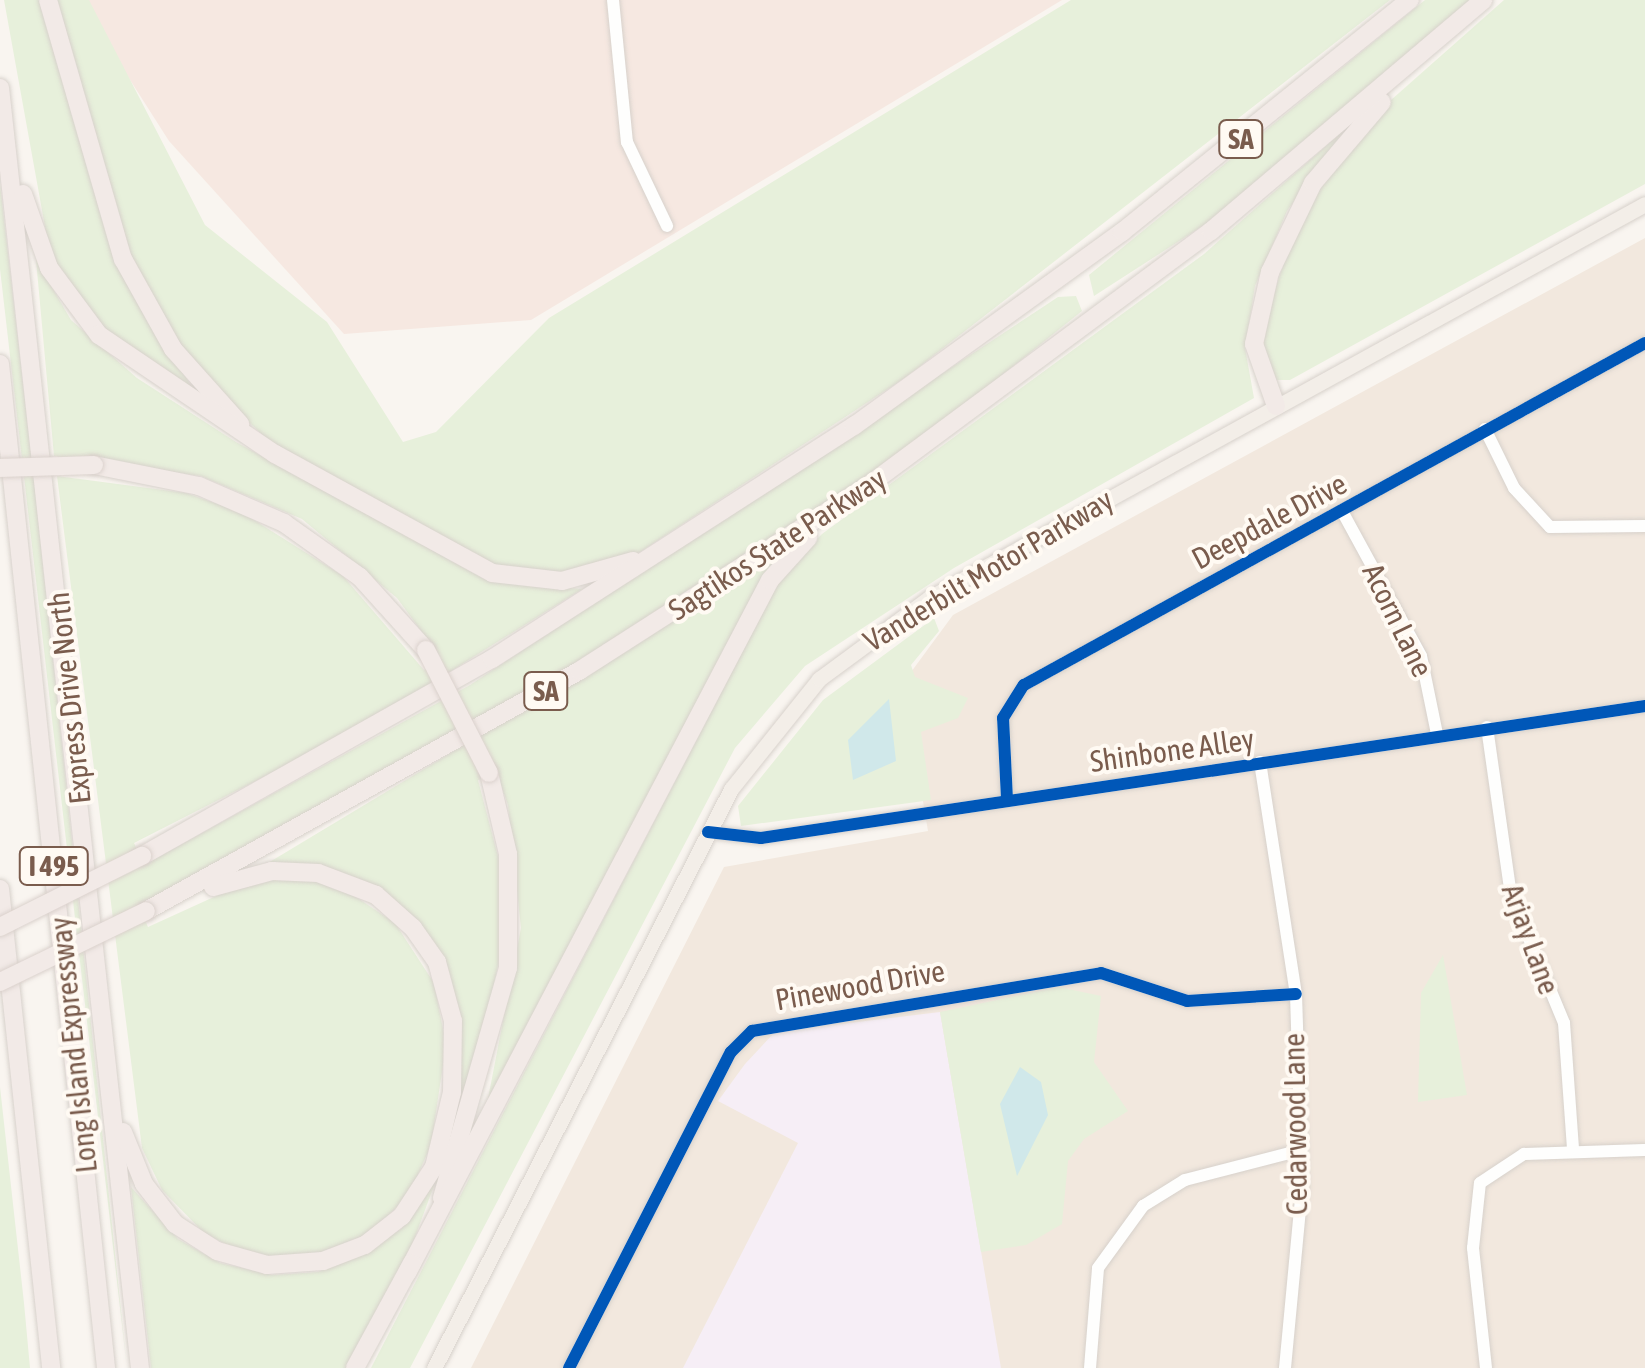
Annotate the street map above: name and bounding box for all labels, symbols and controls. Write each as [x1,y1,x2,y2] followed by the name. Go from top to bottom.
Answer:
[1216,116,1266,162] road number: SA
[662,460,892,628] street label: Sagtikos State Parkway
[1186,465,1352,577] street label: Deepdale Drive
[857,481,1119,659] street label: Vanderbilt Motor Parkway
[1355,558,1441,682] street label: Acorn Lane
[40,590,98,806] street label: Express Drive North
[521,668,571,714] road number: SA
[1088,721,1256,779] street label: Shinbone Alley
[17,843,92,889] road number: I 495
[1494,879,1568,999] street label: Arjay Lane
[42,915,104,1175] street label: Long Island Expressway
[773,952,947,1018] street label: Pinewood Drive
[1275,1033,1315,1215] street label: Cedarwood Lane

